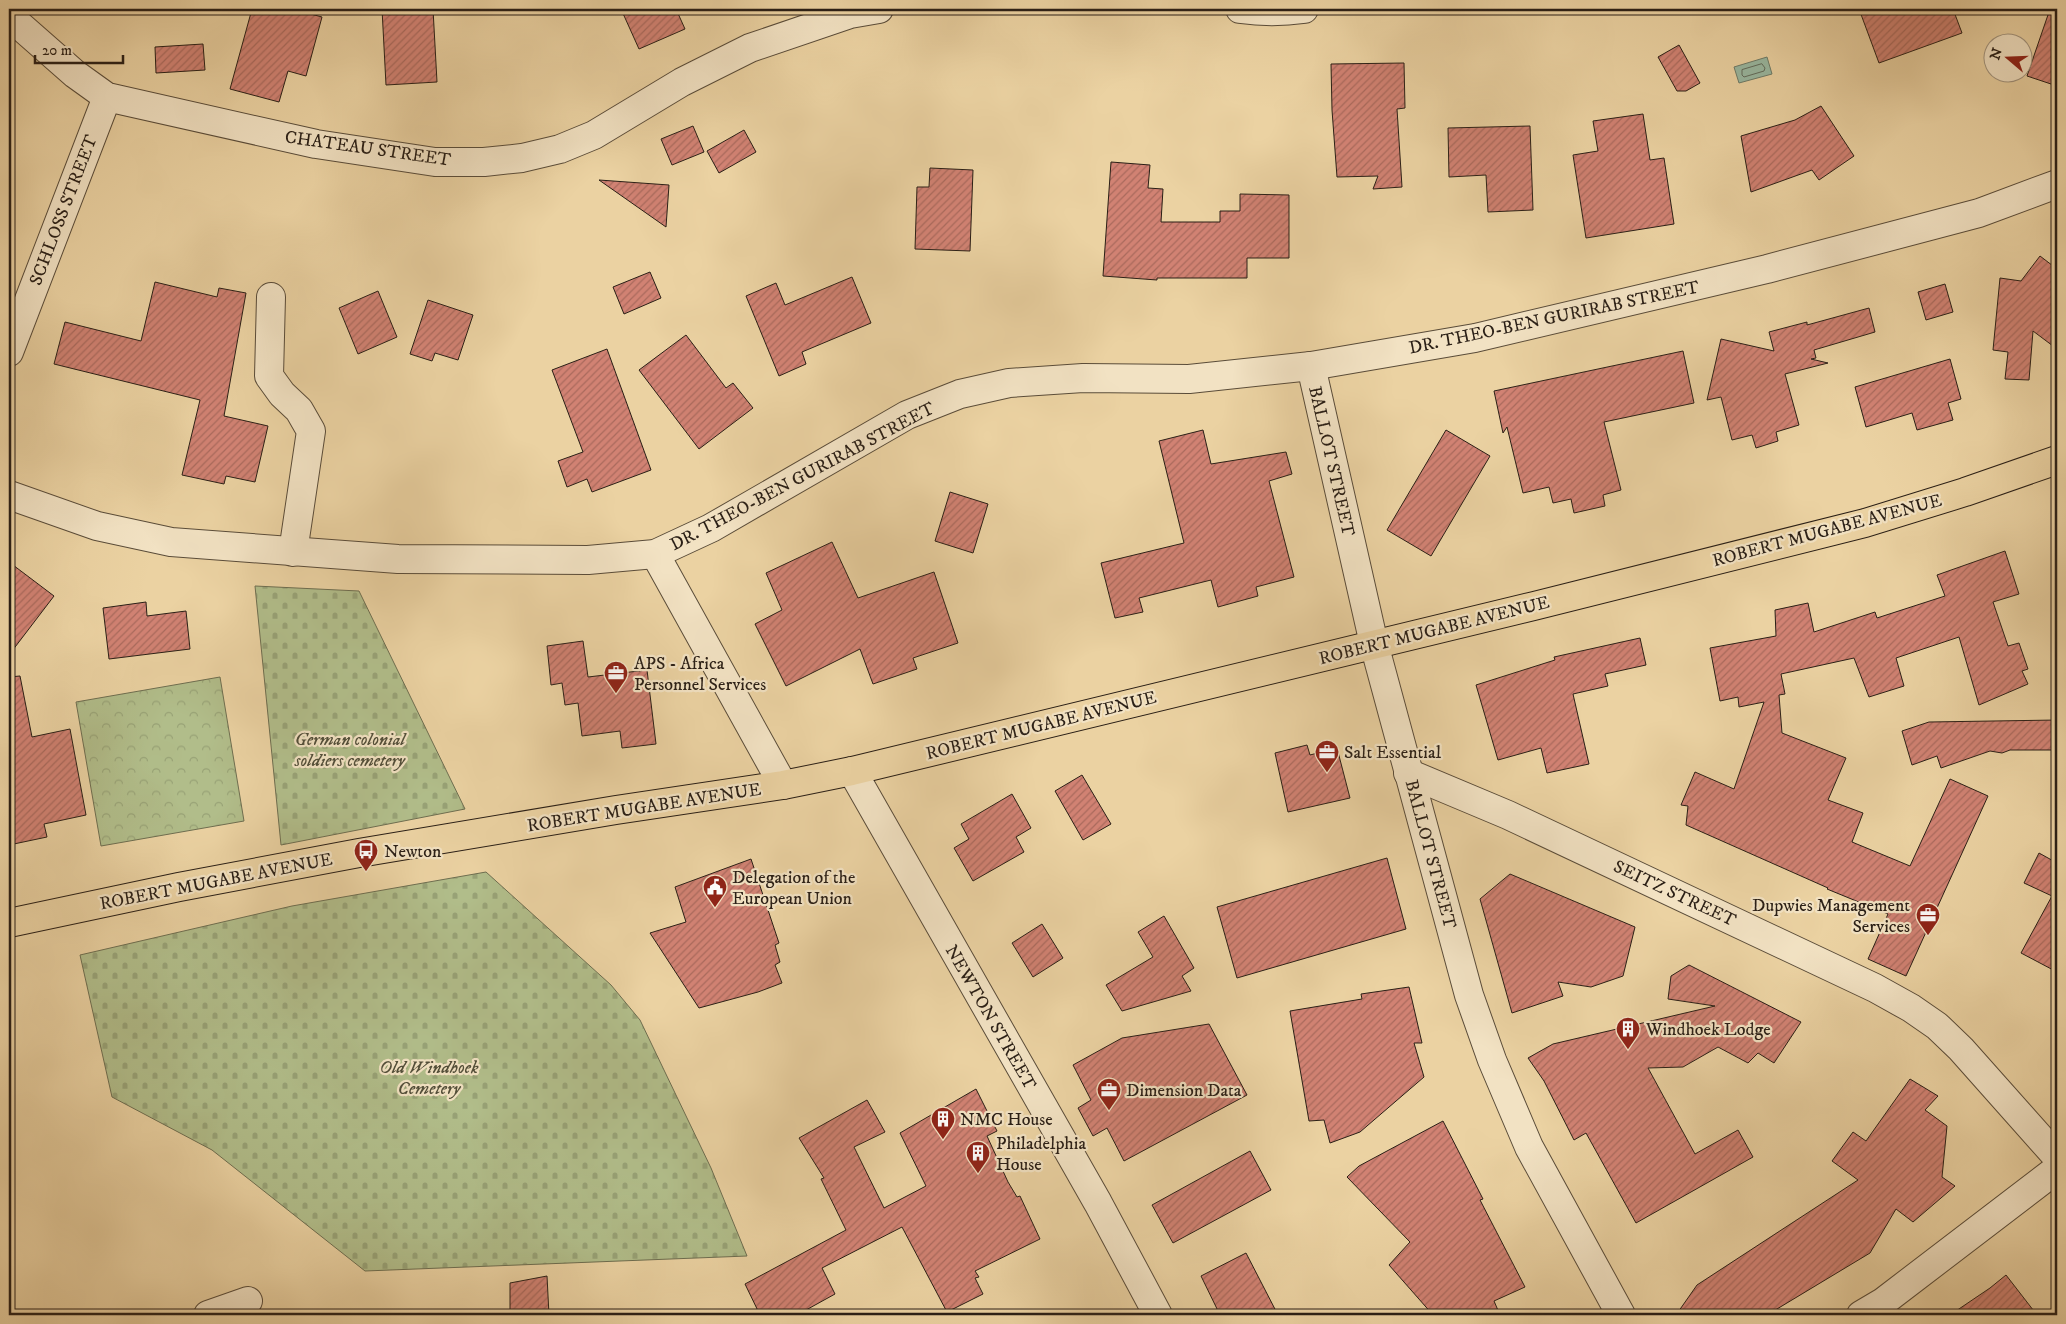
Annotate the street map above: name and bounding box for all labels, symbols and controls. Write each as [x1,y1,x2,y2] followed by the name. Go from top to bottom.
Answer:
[35,32,122,64] scale bar
[1984,32,2034,82] north arrow
[42,41,72,60] text: 20 m
[1986,45,2007,62] text: N
[283,126,453,172] street label: CHATEAU STREET
[25,132,103,289] street label: SCHLOSS STREET
[1407,276,1702,360] street label: DR. THEO-BEN GURIRAB STREET
[1303,384,1359,539] street label: BALLOT STREET
[666,397,939,556] street label: DR. THEO-BEN GURIRAB STREET
[1710,490,1945,572] street label: ROBERT MUGABE AVENUE
[1317,592,1552,670] street label: ROBERT MUGABE AVENUE
[634,653,766,696] place label: APS - Africa Personnel Services
[603,660,629,694] office icon: APS - Africa Personnel Services
[924,687,1159,765] street label: ROBERT MUGABE AVENUE
[294,729,408,772] park label: German colonial soldiers cemetery
[1314,739,1340,773] office icon: Salt Essential
[1344,742,1442,764] place label: Salt Essential
[1400,777,1461,931] street label: BALLOT STREET
[525,779,763,837] street label: ROBERT MUGABE AVENUE
[353,838,379,872] bus stop icon: Newton
[384,841,442,863] place label: Newton
[98,849,335,915] street label: ROBERT MUGABE AVENUE
[1610,856,1740,932] street label: SEITZ STREET
[732,867,855,910] place label: Delegation of the European Union
[702,874,728,908] public building icon: Delegation of the European Union
[1752,895,1910,938] place label: Dupwies Management Services
[1915,902,1941,936] office icon: Dupwies Management Services
[940,941,1041,1094] street label: NEWTON STREET
[1615,1016,1641,1050] building icon: Windhoek Lodge
[1645,1019,1771,1041] place label: Windhoek Lodge
[380,1057,479,1100] park label: Old Windhoek Cemetery
[1096,1077,1122,1111] office icon: Dimension Data
[1126,1080,1242,1102] place label: Dimension Data
[930,1106,956,1140] building icon: NMC House
[960,1109,1053,1131] place label: NMC House
[996,1133,1086,1176] place label: Philadelphia House
[965,1140,991,1174] building icon: Philadelphia House

